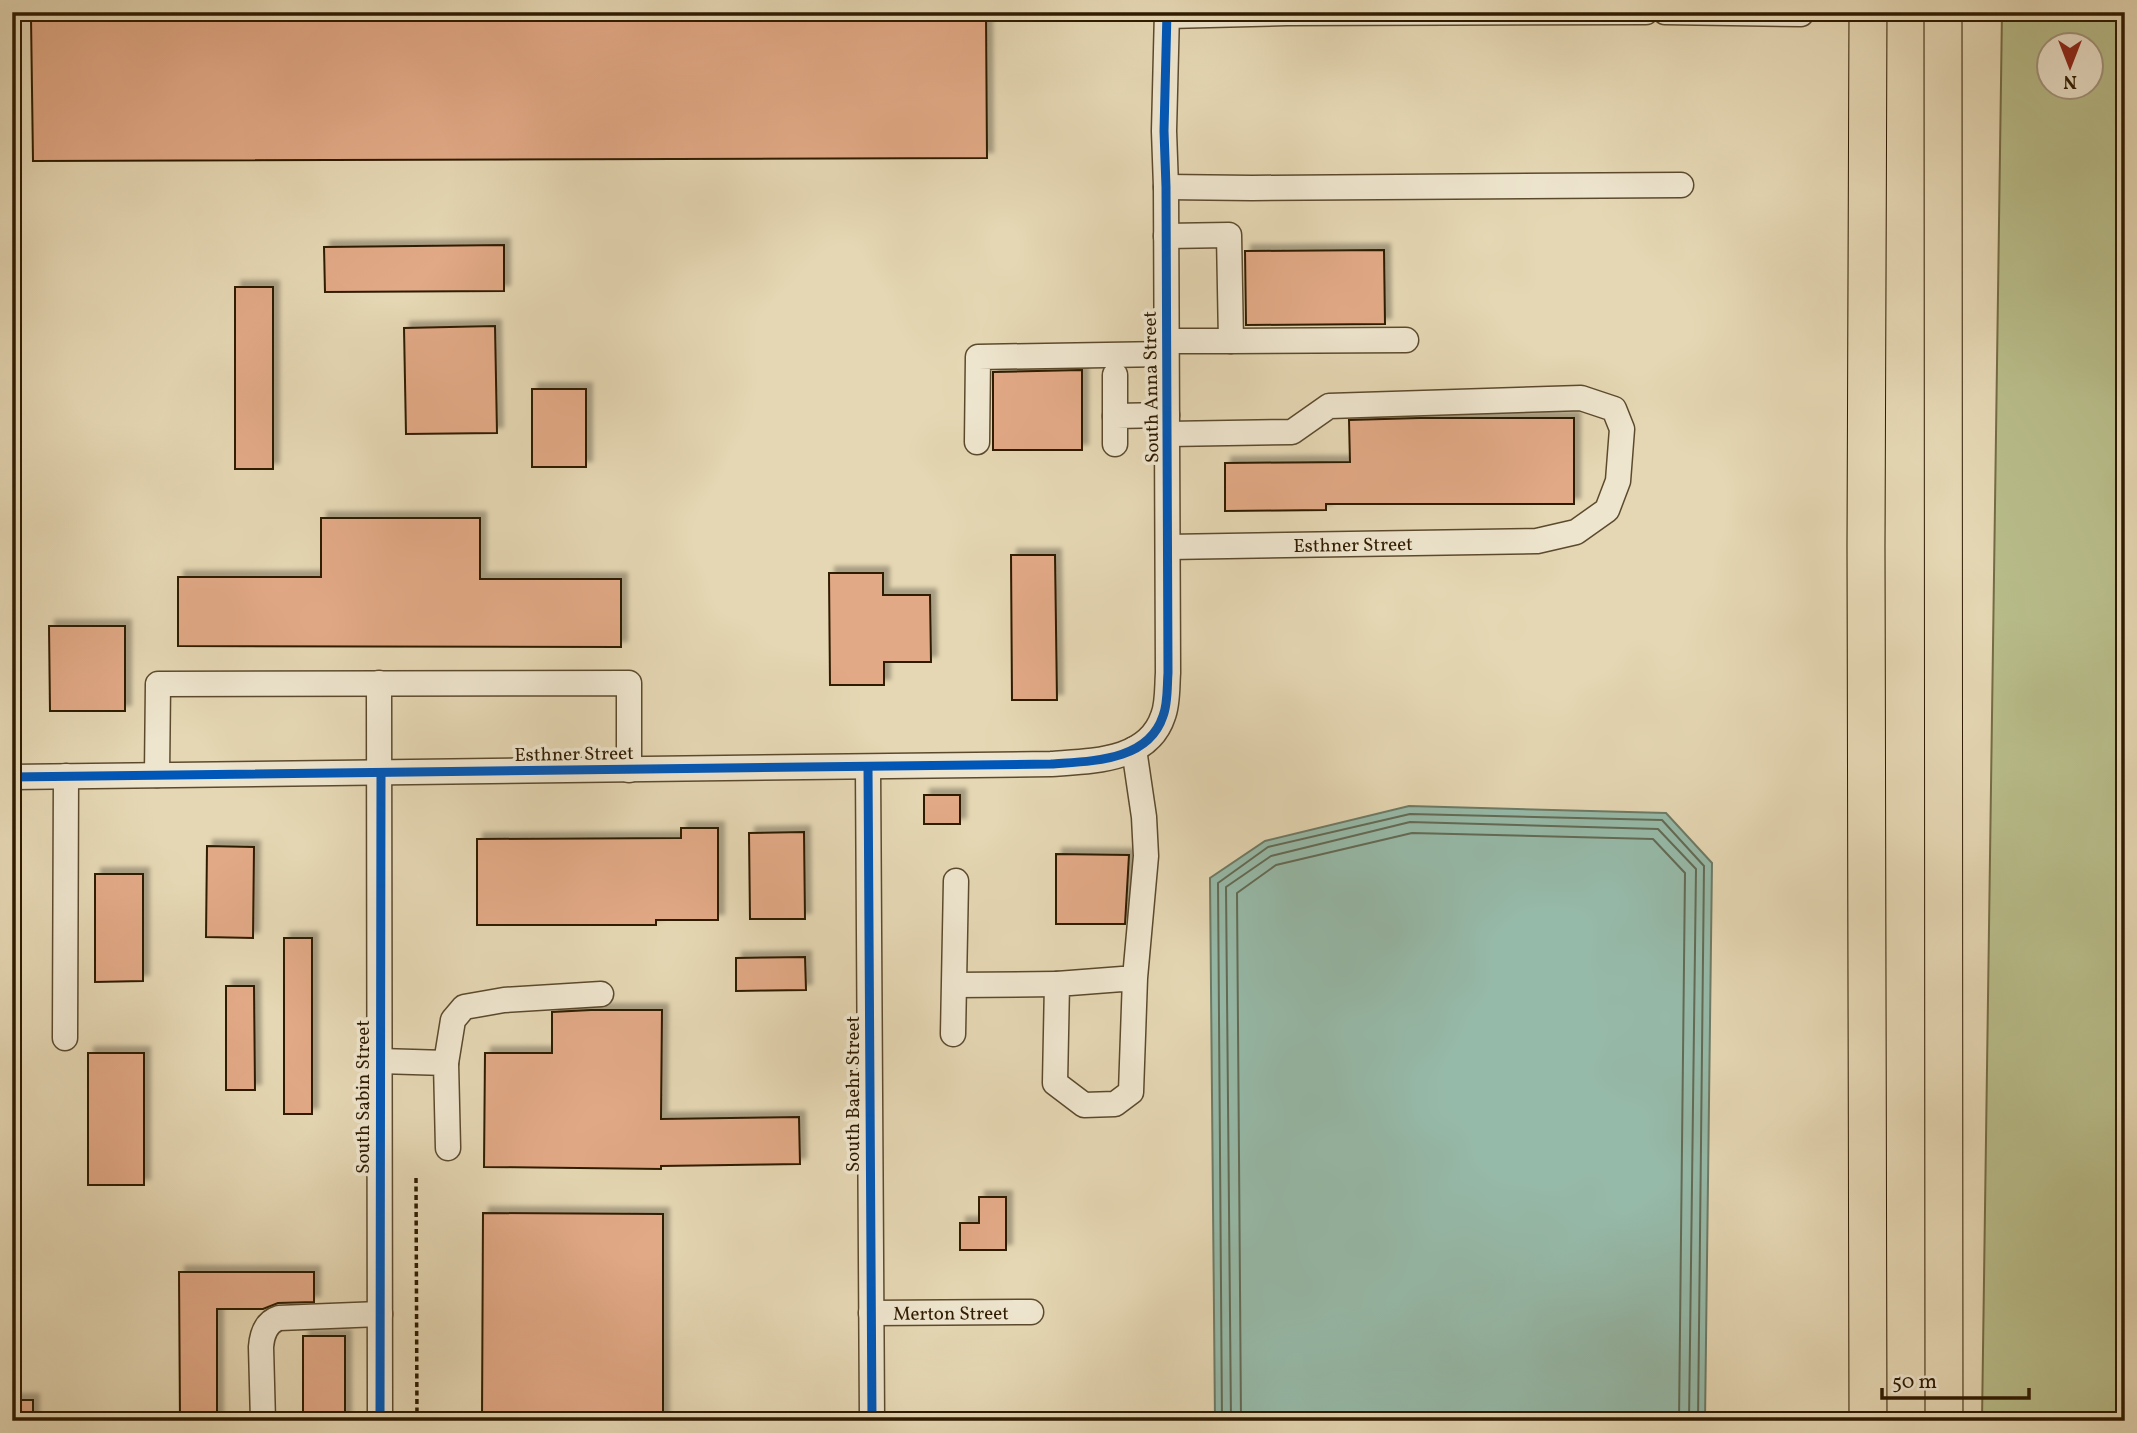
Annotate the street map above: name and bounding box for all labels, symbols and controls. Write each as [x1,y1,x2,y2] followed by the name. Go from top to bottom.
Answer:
[2036,32,2106,102] north arrow
[2063,68,2077,94] text: N
[1138,310,1166,463] street label: South Anna Street
[1293,532,1413,560] street label: Esthner Street
[514,741,634,769] street label: Esthner Street
[841,1016,867,1172] street label: South Baehr Street
[351,1020,377,1174] street label: South Sabin Street
[893,1301,1009,1328] street label: Merton Street
[1882,1356,2028,1400] scale bar
[1892,1368,1937,1397] text: 50 m

